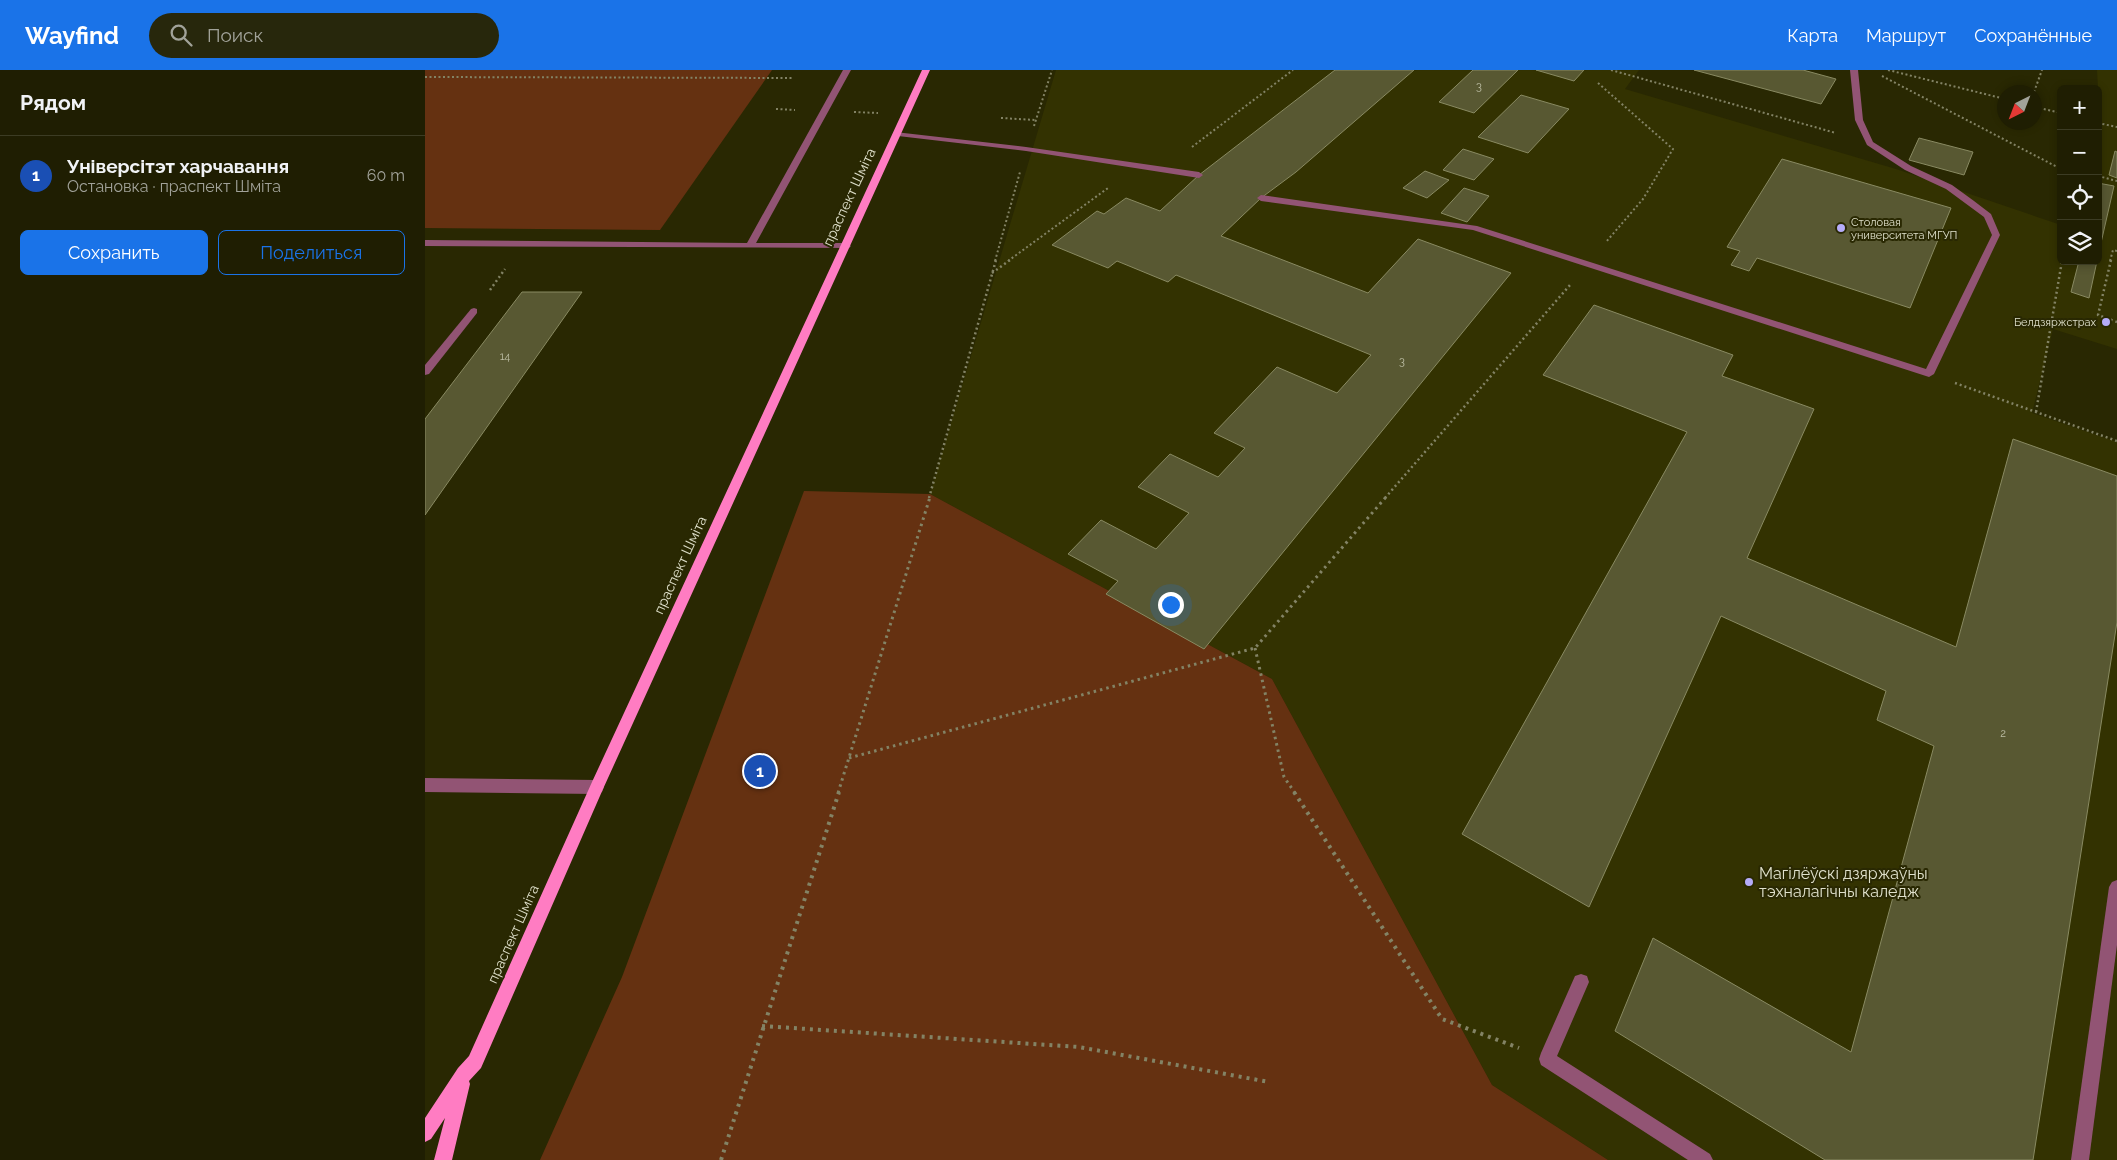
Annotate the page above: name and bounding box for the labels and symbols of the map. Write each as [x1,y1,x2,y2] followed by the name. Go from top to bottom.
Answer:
[1476,80,1482,93] house number: 3
[1997,85,2042,130] north arrow
[819,146,879,248] street label: праспект Шміта
[1851,216,1957,242] place label: Столовая университета МГУП
[1835,222,1847,234] marker: Столовая университета МГУП
[2014,316,2096,329] place label: Белдзяржстрах
[2100,316,2112,328] marker: Белдзяржстрах
[500,350,510,363] house number: 14
[1399,355,1405,368] house number: 3
[650,514,710,616] street label: праспект Шміта
[1158,592,1184,618] your location
[2000,727,2006,740] house number: 2
[744,752,776,790] pin: 1
[1759,864,1928,901] place label: Магілёўскі дзяржаўны тэхналагічны каледж
[1743,876,1755,888] marker: Магілёўскі дзяржаўны тэхналагічны каледж
[484,882,542,986] street label: праспект Шміта

